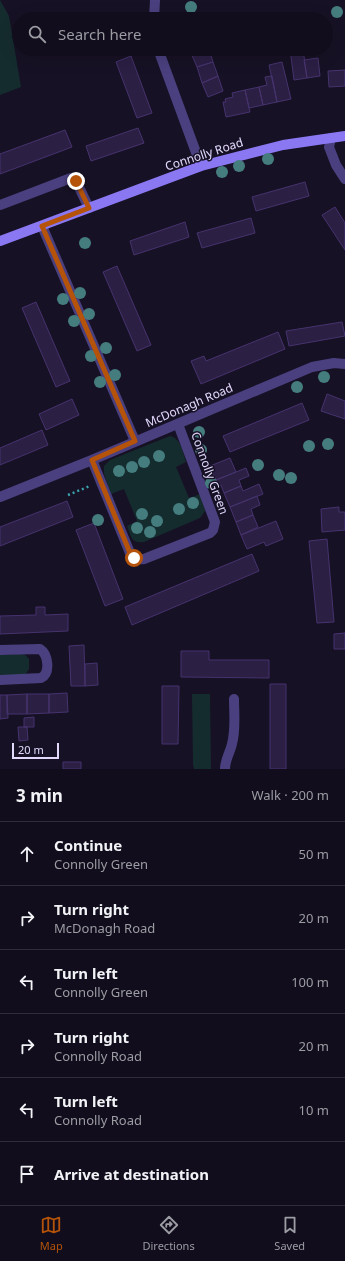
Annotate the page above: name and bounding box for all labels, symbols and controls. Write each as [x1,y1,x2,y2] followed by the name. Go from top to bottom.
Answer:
[12,12,333,56] search box
[26,23,48,45] icon: search
[58,24,141,44] text: Search here
[163,133,245,175] street label: Connolly Road
[67,172,85,190] route end
[143,379,235,431] street label: McDonagh Road
[187,429,233,517] street label: Connolly Green
[125,549,143,567] route start
[12,741,59,760] scale bar
[18,742,44,757] text: 20 m
[16,784,63,807] text: 3 min
[251,786,329,804] text: Walk · 200 m
[54,835,122,855] text: Continue
[16,843,38,865] icon: ahead
[299,845,329,863] text: 50 m
[54,855,148,873] text: Connolly Green
[54,899,129,919] text: Turn right
[16,907,38,929] icon: right
[299,909,329,927] text: 20 m
[54,919,155,937] text: McDonagh Road
[54,963,118,983] text: Turn left
[16,971,38,993] icon: left
[291,973,329,991] text: 100 m
[54,983,148,1001] text: Connolly Green
[54,1027,129,1047] text: Turn right
[16,1035,38,1057] icon: right
[299,1037,329,1055] text: 20 m
[54,1047,142,1065] text: Connolly Road
[54,1091,118,1111] text: Turn left
[16,1099,38,1121] icon: left
[299,1101,329,1119] text: 10 m
[54,1111,142,1129] text: Connolly Road
[16,1163,38,1185] icon: arrive
[54,1164,209,1184] text: Arrive at destination
[40,1214,63,1253] tab: Map
[142,1214,195,1253] tab: Directions
[274,1214,305,1253] tab: Saved

